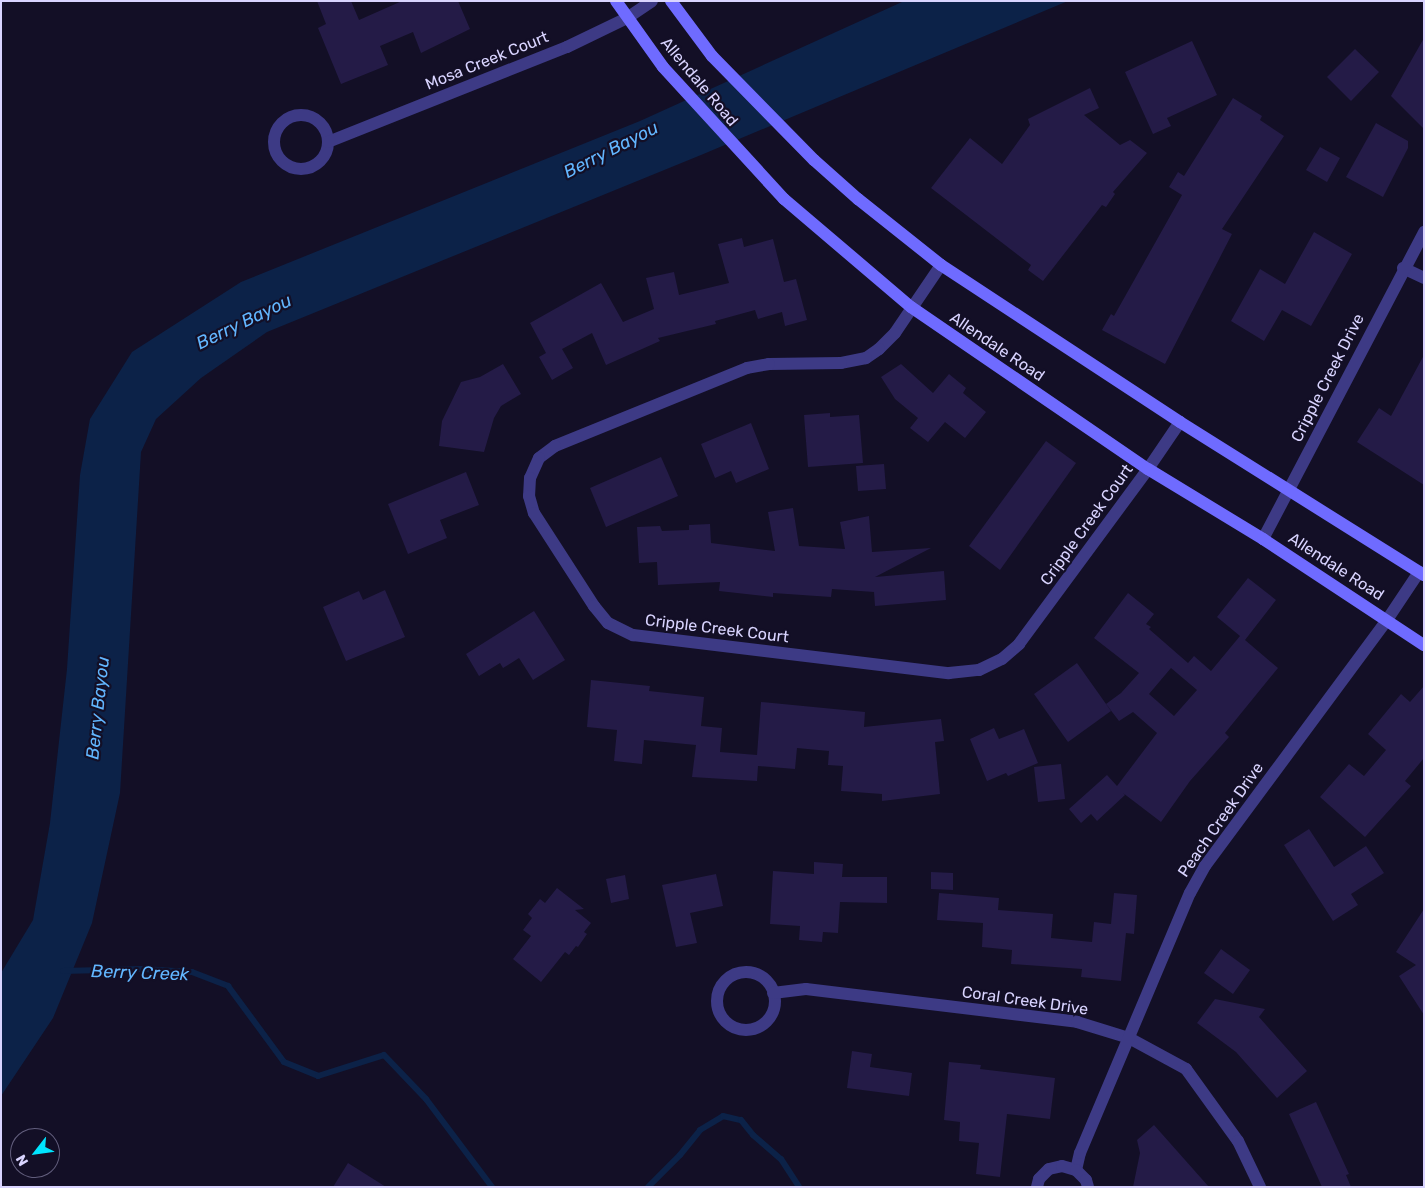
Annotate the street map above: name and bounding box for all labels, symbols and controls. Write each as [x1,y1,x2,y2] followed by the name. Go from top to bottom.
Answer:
[423,28,551,94] street label: Mosa Creek Court
[656,34,742,130] street label: Allendale Road
[560,117,662,183] water label: Berry Bayou
[193,290,295,354] water label: Berry Bayou
[946,308,1048,386] street label: Allendale Road
[1287,311,1369,445] street label: Cripple Creek Drive
[1037,461,1137,589] street label: Cripple Creek Court
[1285,529,1387,605] street label: Allendale Road
[644,611,790,647] street label: Cripple Creek Court
[82,655,114,761] water label: Berry Bayou
[1174,759,1268,881] street label: Peach Creek Drive
[90,960,190,986] water label: Berry Creek
[960,983,1090,1019] street label: Coral Creek Drive
[10,1128,60,1178] north arrow
[13,1152,32,1169] text: N

